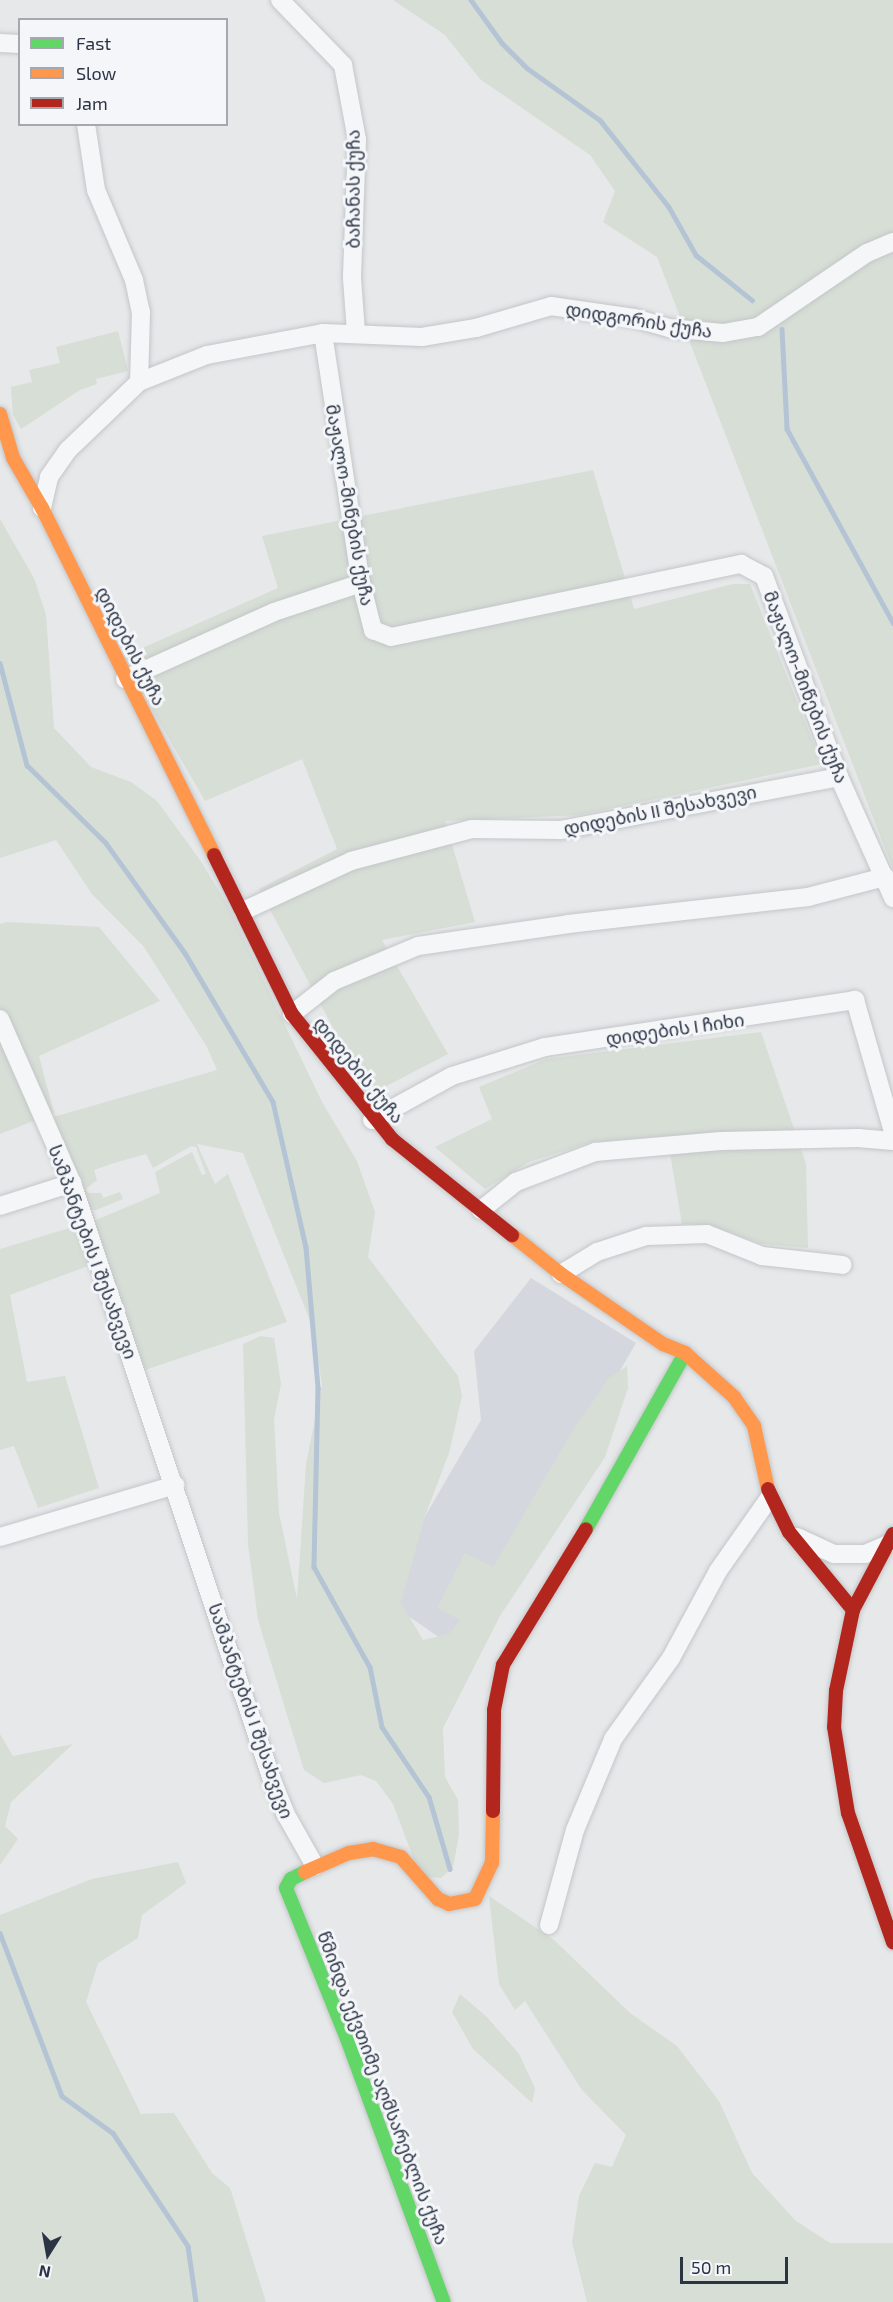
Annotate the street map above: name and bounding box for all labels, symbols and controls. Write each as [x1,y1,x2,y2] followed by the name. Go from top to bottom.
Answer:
[18,18,228,126] legend
[76,32,111,54] text: Fast
[76,62,116,84] text: Slow
[76,92,108,114] text: Jam
[342,129,364,249] street label: ბაჩანას ქუჩა
[564,298,714,342] street label: დიდგორის ქუჩა
[322,402,378,608] street label: მაჟალო-მიწების ქუჩა
[92,583,170,709] street label: დიდების ქუჩა
[759,588,853,786] street label: მაჟალო-მიწების ქუჩა
[562,781,758,839] street label: დიდების II შესახვევი
[604,1009,746,1049] street label: დიდების I ჩიხი
[309,1012,409,1128] street label: დიდების ქუჩა
[44,1142,142,1362] street label: სამპანტების I შესახვევი
[204,1601,298,1821] street label: სამპანტების I შესახვევი
[313,1928,453,2248] street label: წმინდა ექვთიმე აღმსარებლის ქუჩა
[18,2224,78,2284] north arrow
[683,2245,791,2283] scale bar
[691,2256,731,2278] text: 50 m
[37,2262,52,2283] text: N

